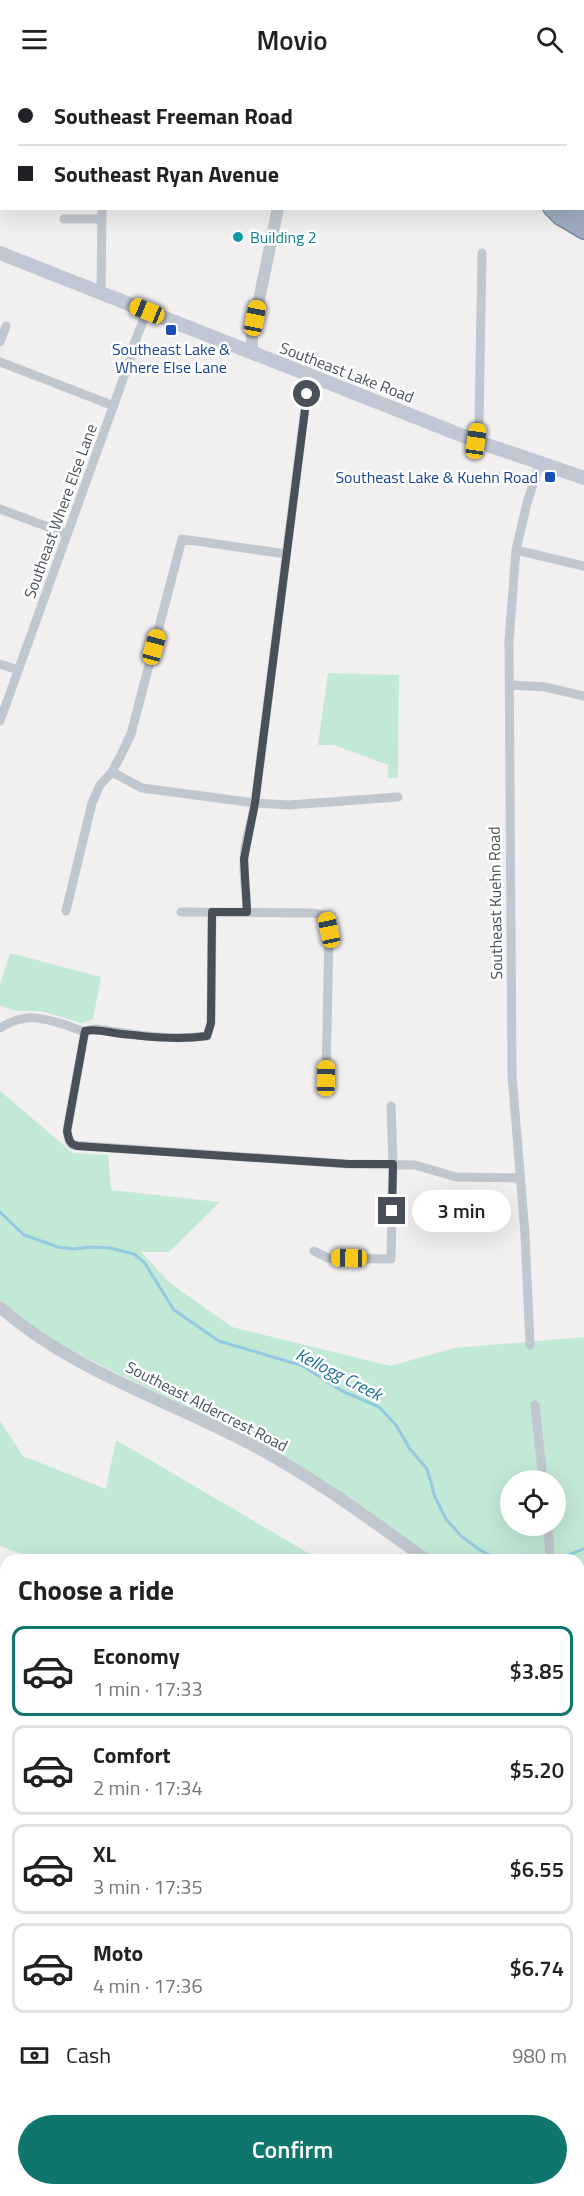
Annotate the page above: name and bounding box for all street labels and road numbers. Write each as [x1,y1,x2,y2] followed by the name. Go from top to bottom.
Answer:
[276,335,418,409] street label: Southeast Lake Road
[17,420,103,602] street label: Southeast Where Else Lane
[482,826,508,980] street label: Southeast Kuehn Road
[122,1355,292,1457] street label: Southeast Aldercrest Road

